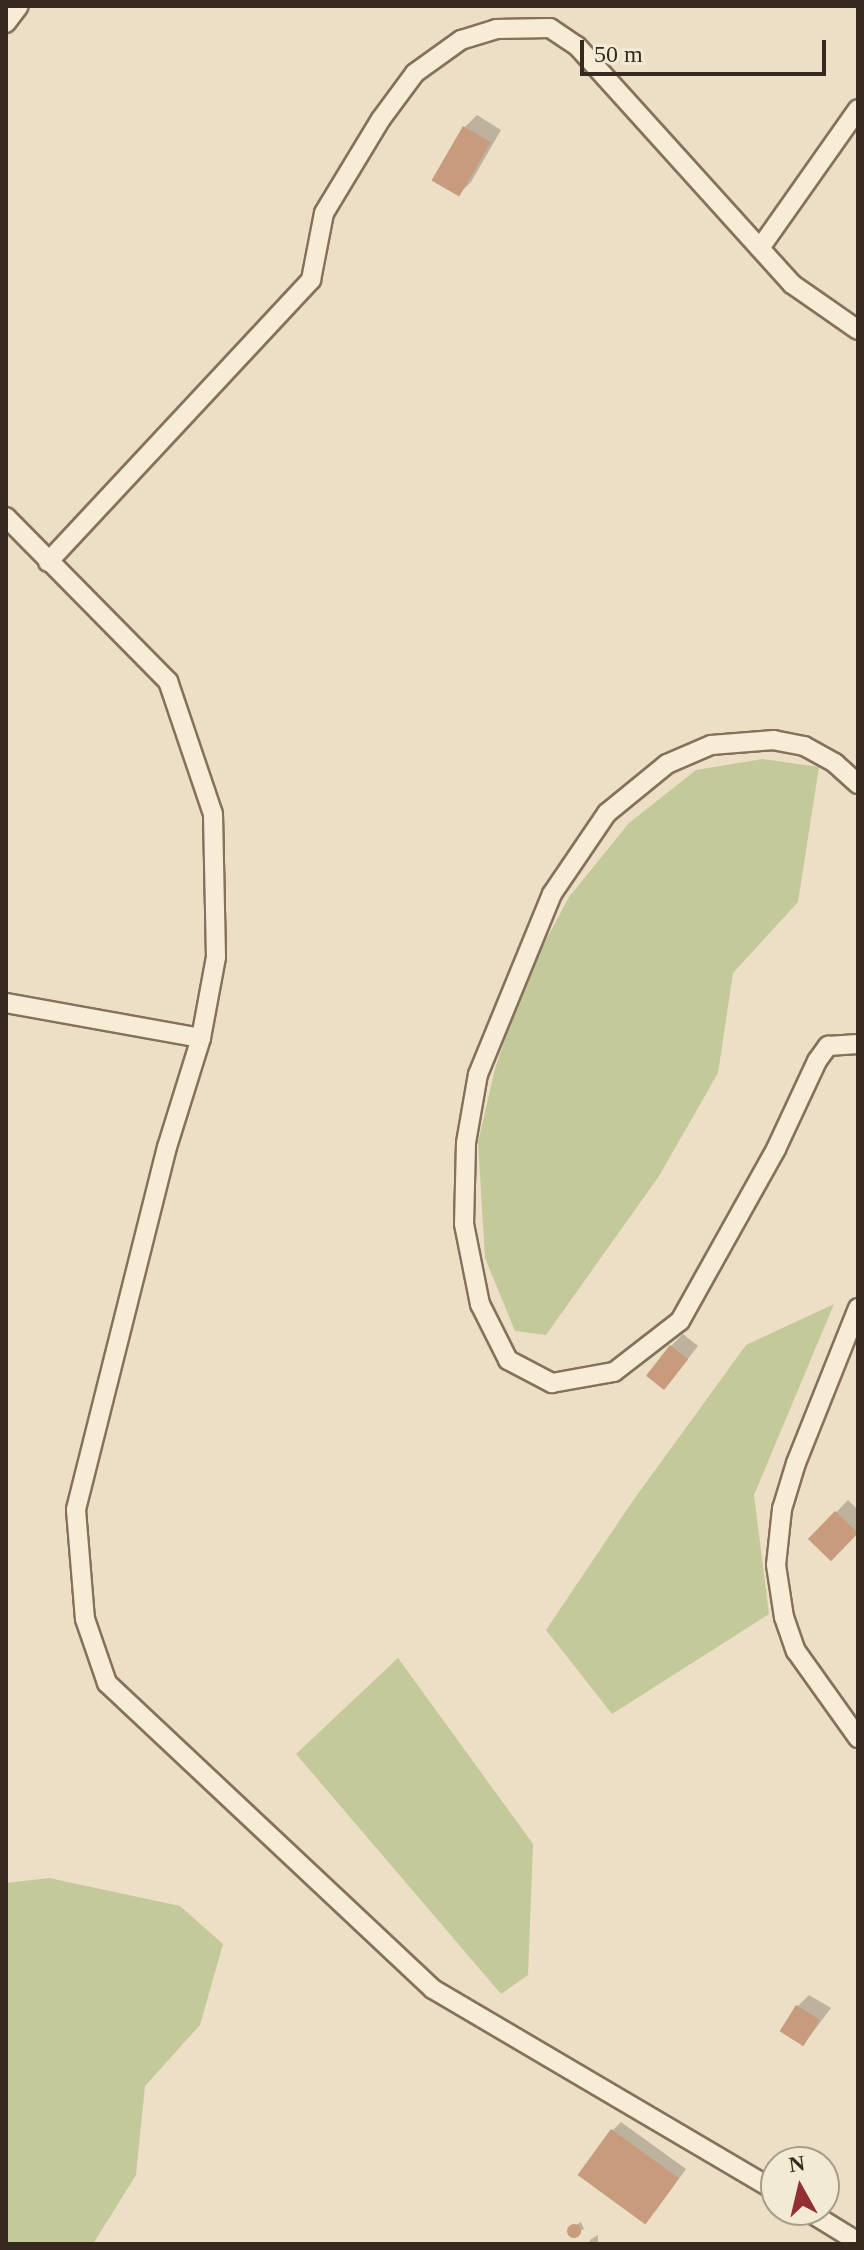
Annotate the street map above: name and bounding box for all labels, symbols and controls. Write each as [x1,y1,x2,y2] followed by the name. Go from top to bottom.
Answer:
[584,24,830,74] scale bar
[594,41,643,67] text: 50 m
[760,2146,840,2226] north arrow
[787,2150,806,2177] text: N

